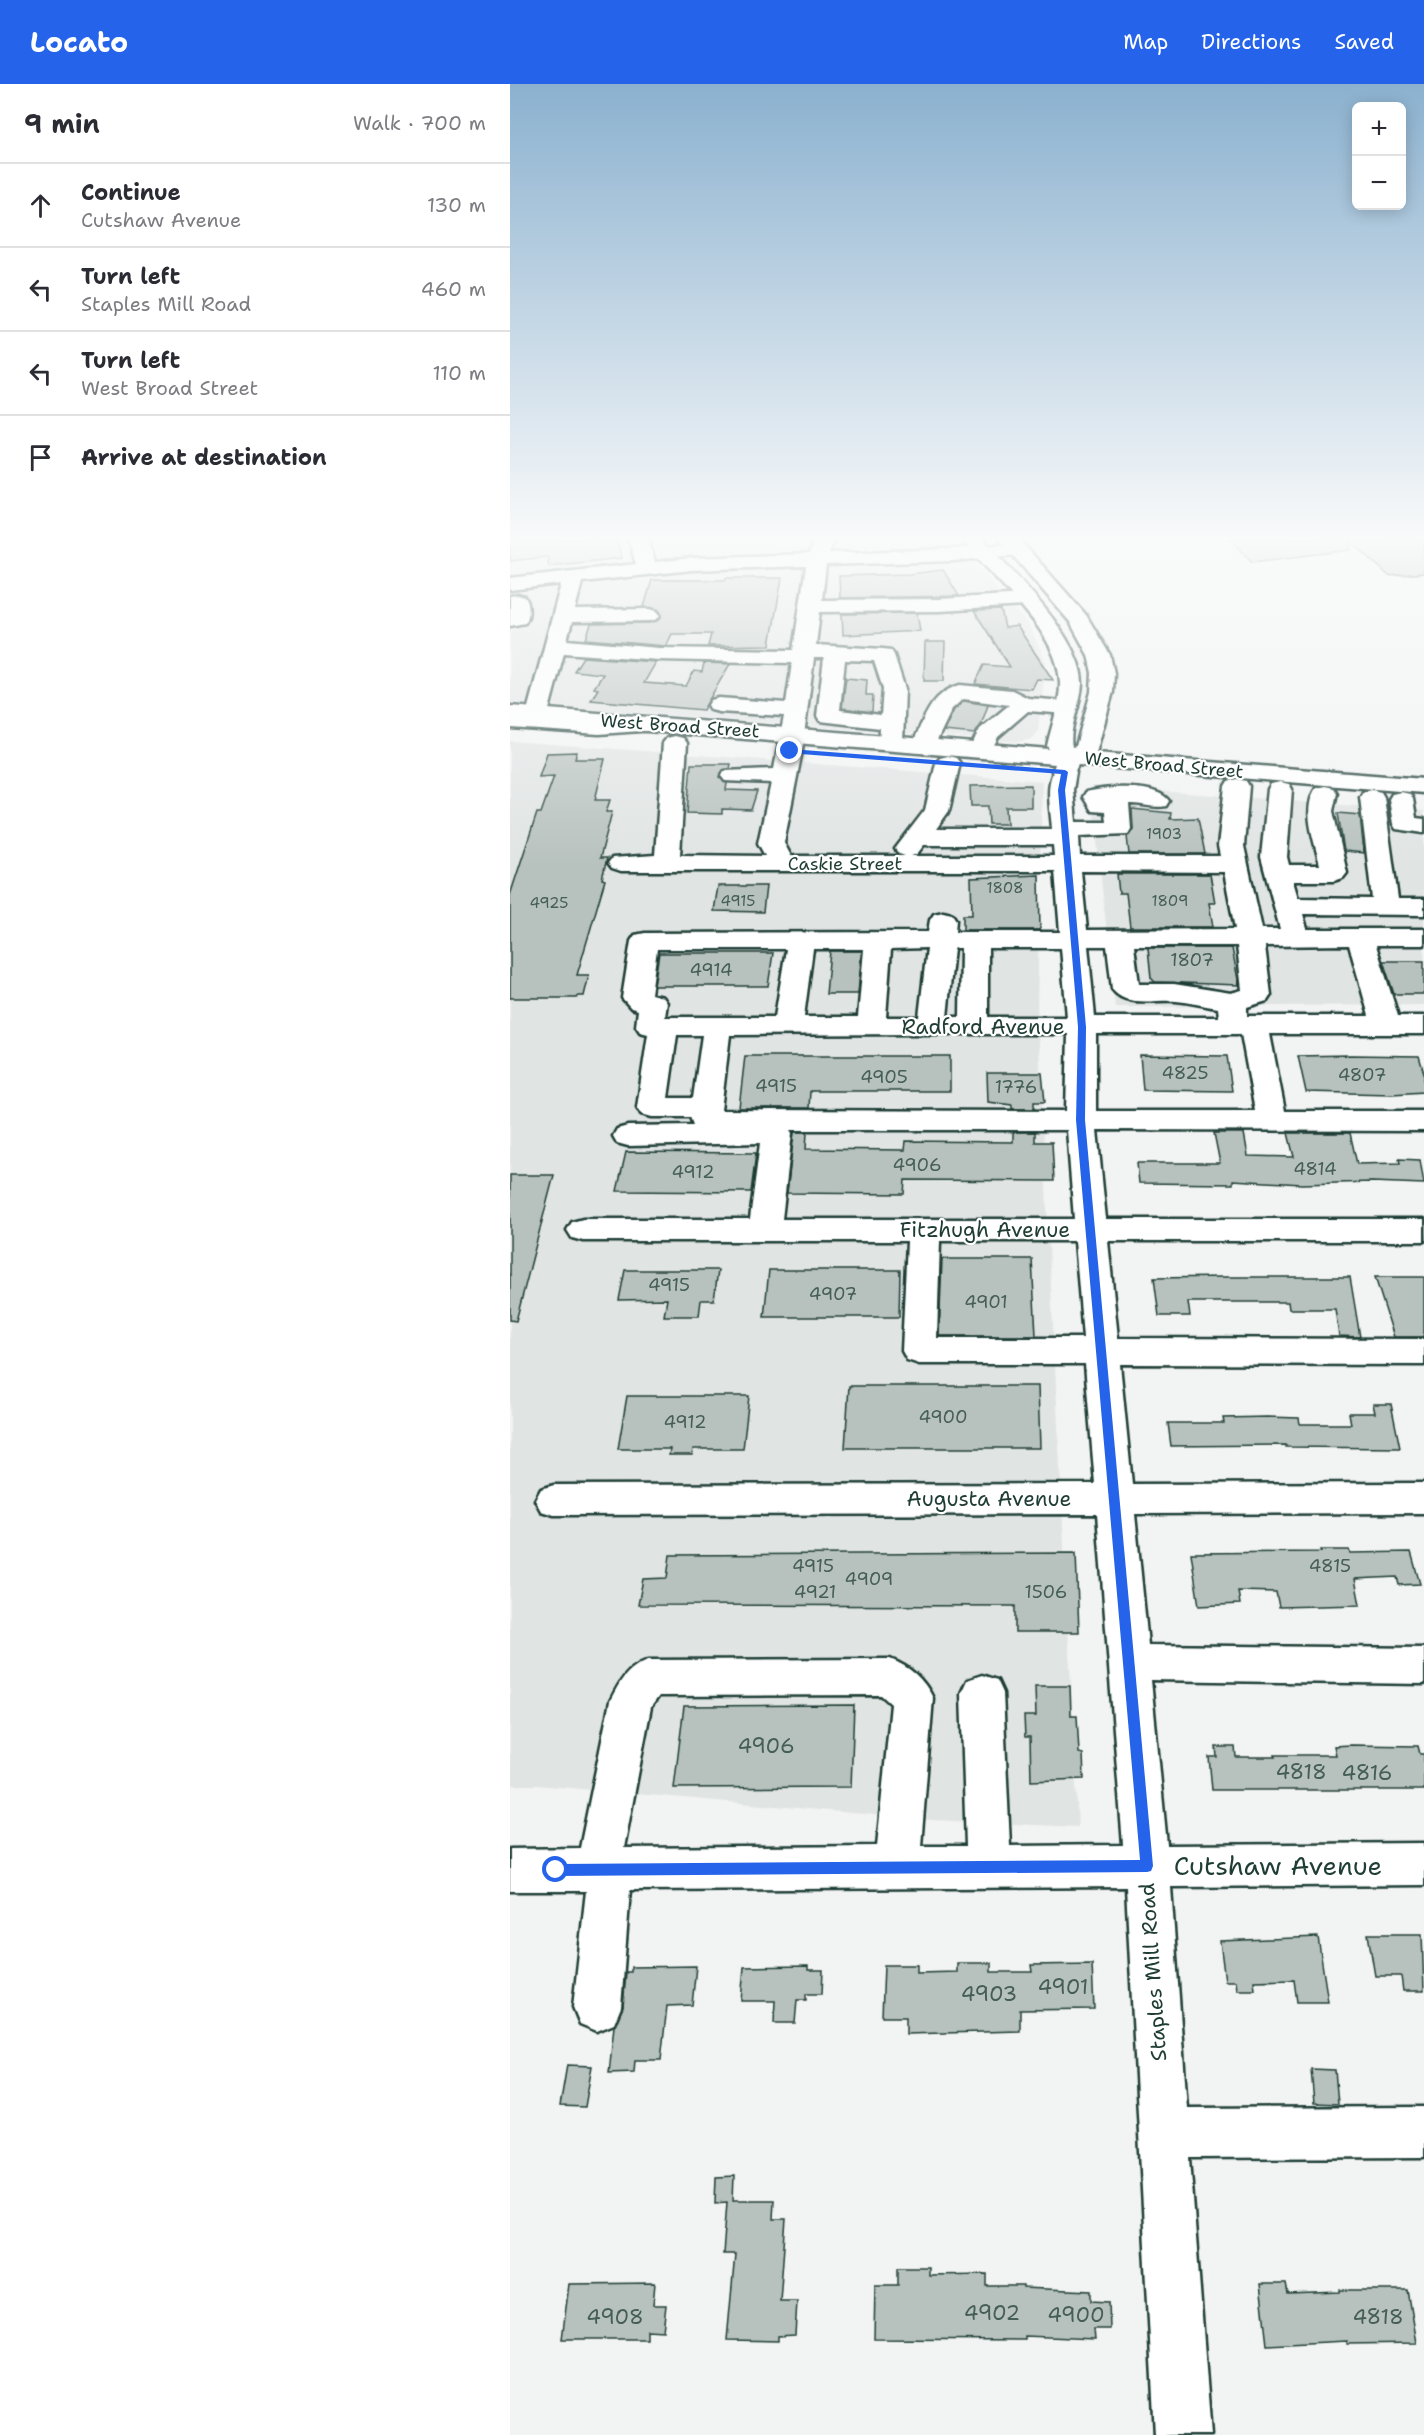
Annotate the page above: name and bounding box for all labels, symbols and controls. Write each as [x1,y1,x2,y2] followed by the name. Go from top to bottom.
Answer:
[30,23,128,61] text: Locato
[1123,28,1168,56] text: Map
[1201,28,1301,56] text: Directions
[1334,28,1394,56] text: Saved
[1352,102,1406,210] map controls
[1352,102,1406,156] button: +
[24,106,100,141] text: 9 min
[353,110,486,136] text: Walk · 700 m
[1352,156,1406,210] button: −
[81,178,181,207] text: Continue
[24,189,57,222] icon: ahead
[427,192,486,218] text: 130 m
[81,207,241,233] text: Cutshaw Avenue
[81,262,180,291] text: Turn left
[24,273,57,306] icon: left
[421,276,486,302] text: 460 m
[81,291,251,317] text: Staples Mill Road
[81,346,180,375] text: Turn left
[24,357,57,390] icon: left
[432,360,486,386] text: 110 m
[81,375,258,401] text: West Broad Street
[24,441,57,474] icon: arrive
[81,443,327,472] text: Arrive at destination
[600,708,761,744] street label: West Broad Street
[776,737,802,763] route end
[1083,746,1245,784] street label: West Broad Street
[1146,824,1182,844] house number: 1903
[788,852,902,876] street label: Caskie Street
[986,878,1024,898] house number: 1808
[720,891,756,911] house number: 4915
[1152,891,1188,911] house number: 1809
[530,893,569,913] house number: 4925
[1170,948,1214,972] house number: 1807
[689,958,733,982] house number: 4914
[901,1013,1065,1041] street label: Radford Avenue
[1162,1061,1208,1085] house number: 4825
[1338,1063,1386,1087] house number: 4807
[860,1065,908,1089] house number: 4905
[755,1074,797,1098] house number: 4915
[995,1075,1037,1099] house number: 1776
[892,1153,942,1177] house number: 4906
[1293,1157,1337,1181] house number: 4814
[671,1160,715,1184] house number: 4912
[900,1216,1070,1244] street label: Fitzhugh Avenue
[648,1273,690,1297] house number: 4915
[809,1282,857,1306] house number: 4907
[964,1290,1008,1314] house number: 4901
[918,1405,968,1429] house number: 4900
[663,1410,707,1434] house number: 4912
[907,1485,1071,1513] street label: Augusta Avenue
[792,1554,834,1578] house number: 4915
[1309,1554,1351,1578] house number: 4815
[845,1567,893,1591] house number: 4909
[794,1580,836,1604] house number: 4921
[1025,1580,1067,1604] house number: 1506
[737,1732,795,1760] house number: 4906
[1275,1758,1327,1786] house number: 4818
[1342,1759,1392,1787] house number: 4816
[1174,1848,1382,1883] street label: Cutshaw Avenue
[542,1856,568,1882] route start
[1133,1882,1173,2062] street label: Staples Mill Road
[1038,1973,1089,2001] house number: 4901
[961,1980,1017,2008] house number: 4903
[964,2299,1020,2327] house number: 4902
[1047,2301,1105,2329] house number: 4900
[586,2303,644,2331] house number: 4908
[1352,2303,1404,2331] house number: 4818

